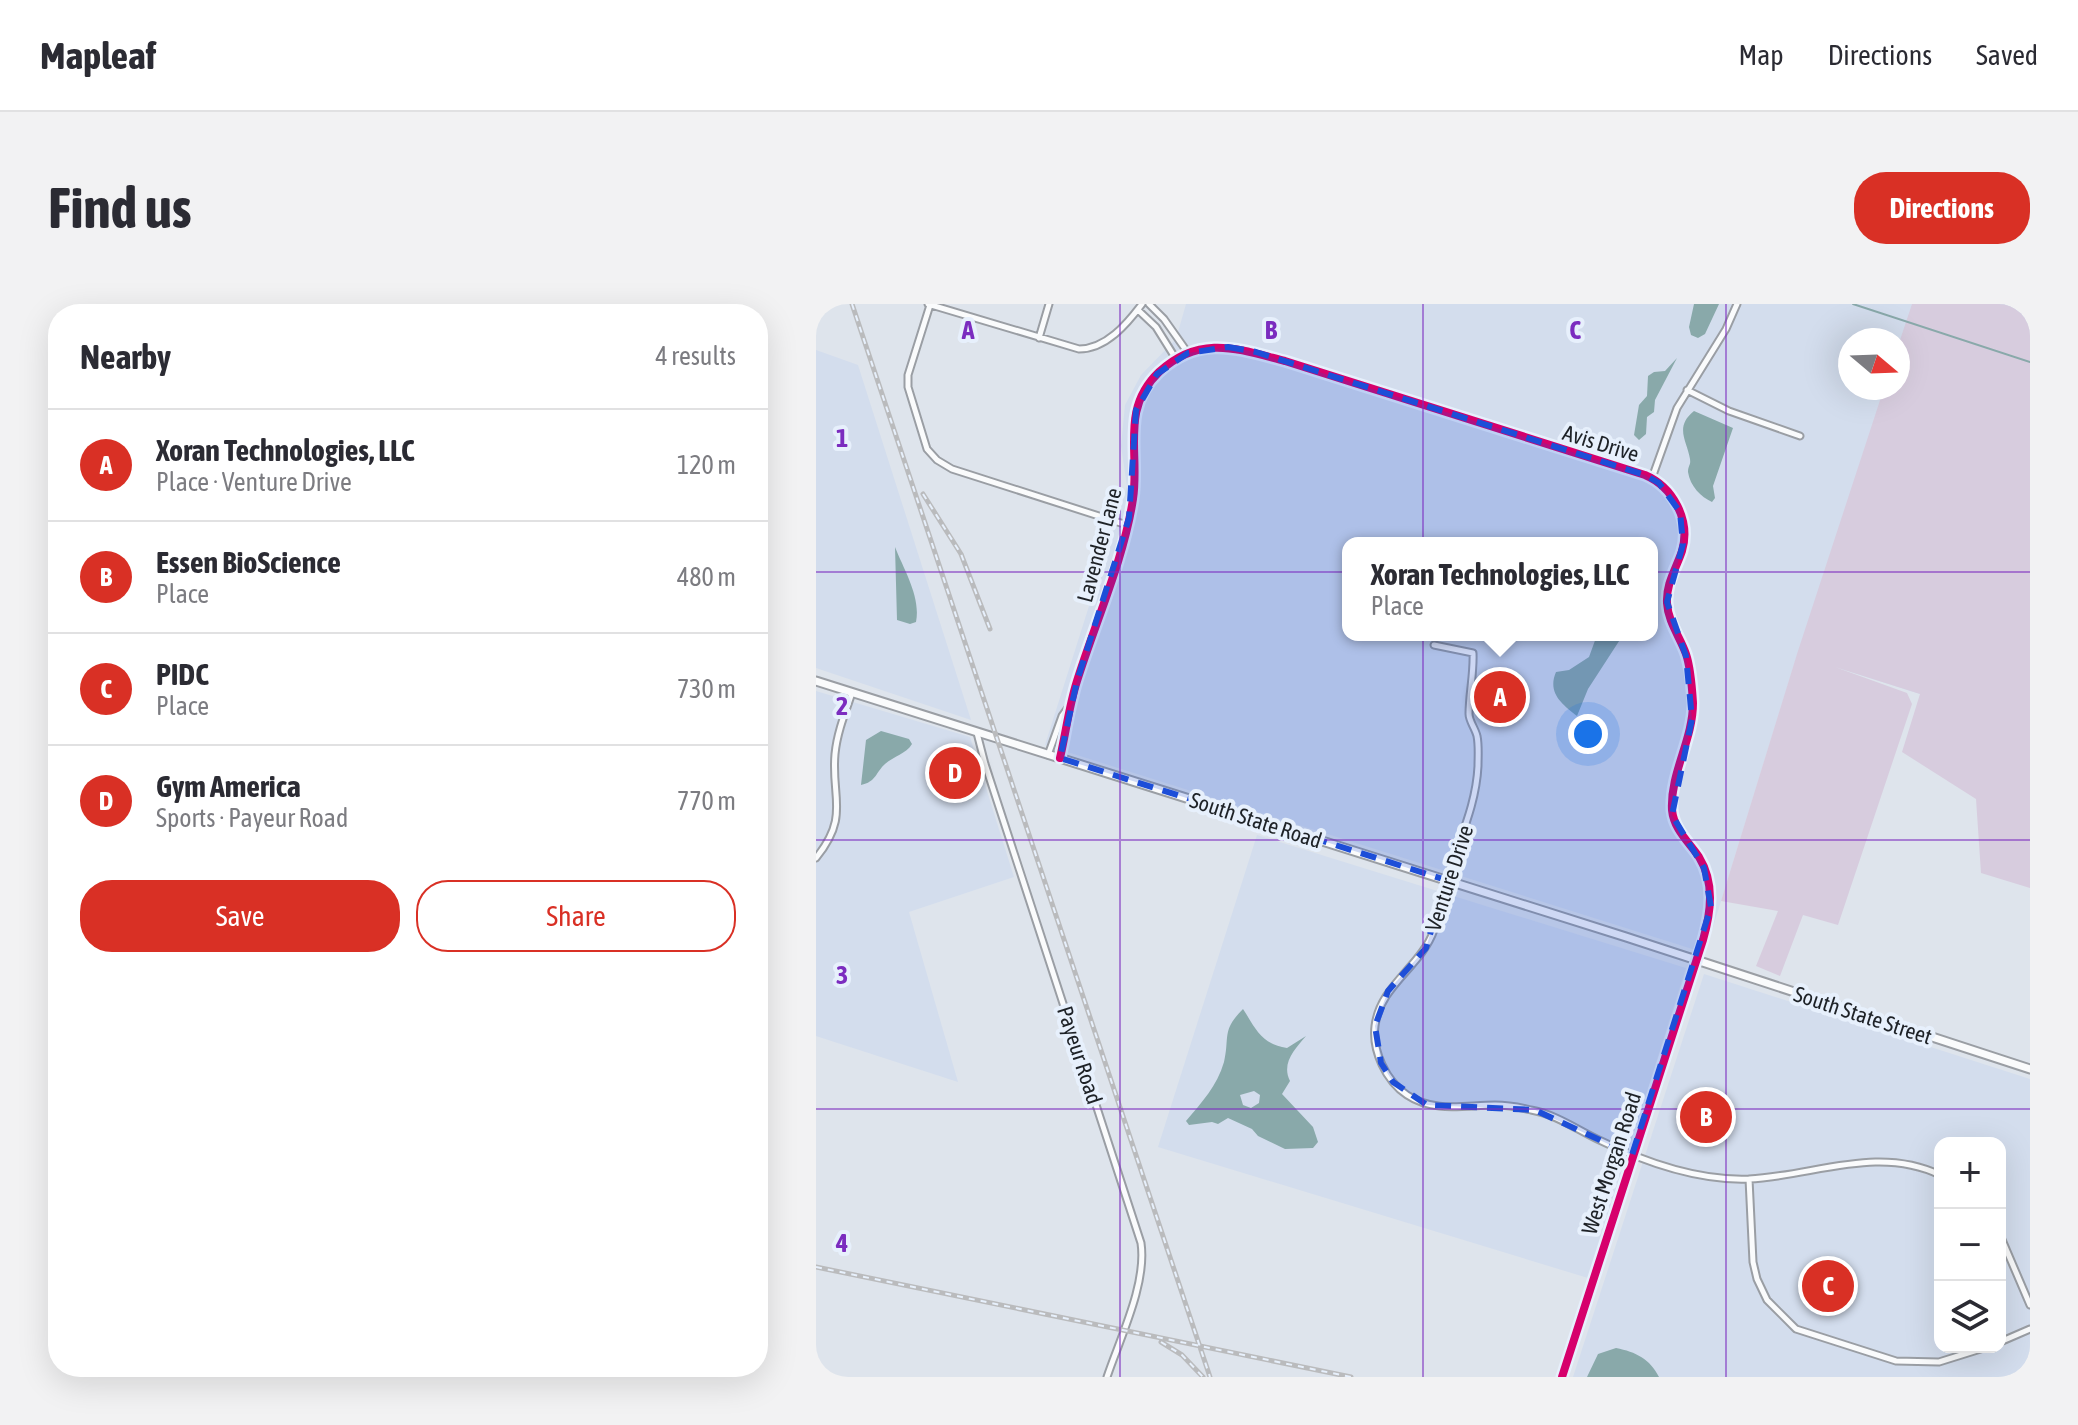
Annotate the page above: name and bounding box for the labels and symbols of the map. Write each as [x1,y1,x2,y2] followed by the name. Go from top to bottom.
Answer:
[961,315,975,345] text: A
[1265,315,1278,345] text: B
[1569,315,1581,345] text: C
[1838,328,1910,400] north arrow
[1560,419,1642,467] street label: Avis Drive
[836,423,848,453] text: 1
[1071,485,1127,605] street label: Lavender Lane
[1474,667,1526,727] pin: A
[836,691,848,721] text: 2
[1568,714,1608,754] your location
[929,743,981,803] pin: D
[1187,786,1325,854] street label: South State Road
[1420,822,1478,934] street label: Venture Drive
[836,960,848,990] text: 3
[1791,980,1935,1050] street label: South State Street
[1052,1003,1108,1107] street label: Payeur Road
[1680,1087,1732,1147] pin: B
[1576,1088,1646,1238] street label: West Morgan Road
[835,1228,848,1258] text: 4
[1802,1256,1854,1316] pin: C

